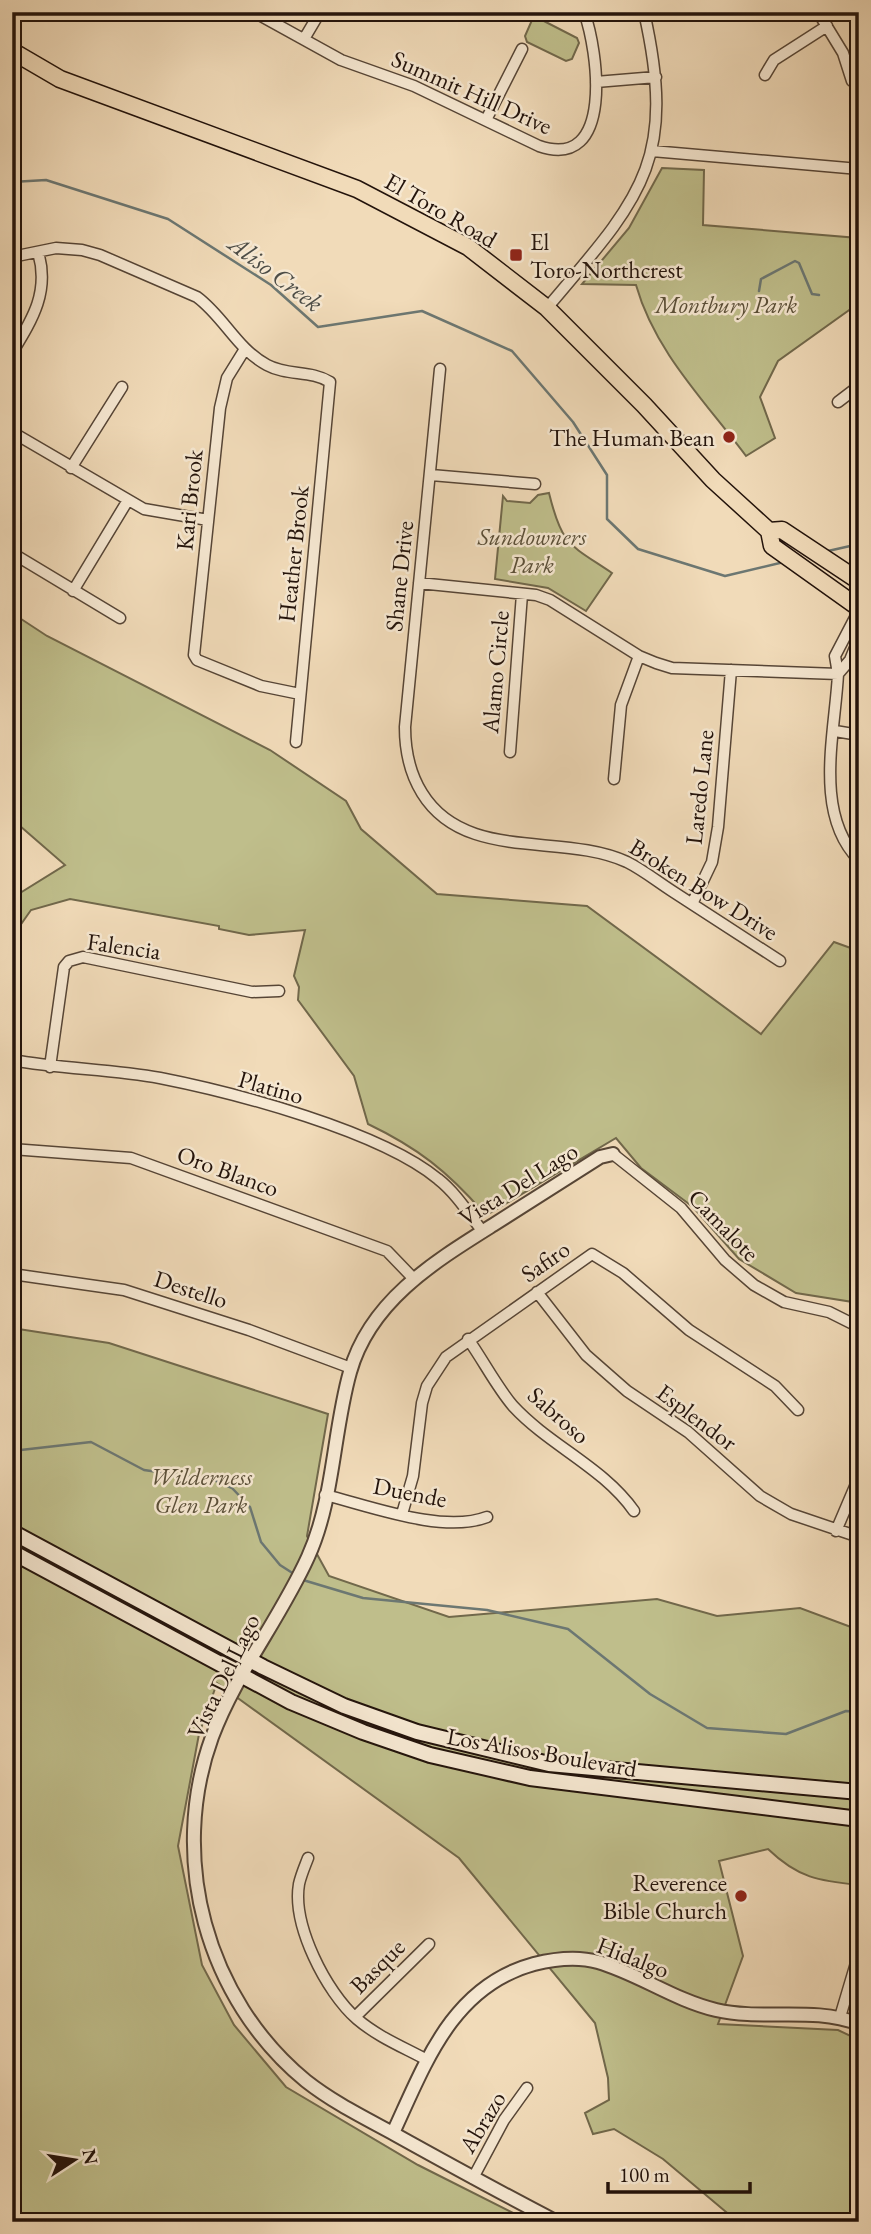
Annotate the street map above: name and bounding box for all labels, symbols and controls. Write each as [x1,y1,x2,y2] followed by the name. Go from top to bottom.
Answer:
[387,43,557,141] street label: Summit Hill Drive
[379,165,503,255] street label: El Toro Road
[220,225,330,320] water label: Aliso Creek
[530,226,683,285] place label: El Toro-Northcrest
[508,247,524,263] marker: El Toro-Northcrest
[653,289,797,320] park label: Montbury Park
[549,422,715,453] place label: The Human Bean
[721,429,737,445] marker: The Human Bean
[168,447,210,552] street label: Kari Brook
[270,483,316,624] street label: Heather Brook
[378,519,420,633] street label: Shane Drive
[477,521,587,580] park label: Sundowners Park
[474,609,516,736] street label: Alamo Circle
[678,728,720,846] street label: Laredo Lane
[624,831,784,947] street label: Broken Bow Drive
[85,925,163,967] street label: Falencia
[235,1063,307,1111] street label: Platino
[452,1135,584,1233] street label: Vista Del Lago
[173,1138,283,1204] street label: Oro Blanco
[682,1182,766,1268] street label: Camalote
[514,1233,576,1289] street label: Safiro
[150,1263,232,1315] street label: Destello
[650,1377,744,1457] street label: Esplendor
[521,1379,597,1451] street label: Sabroso
[150,1461,252,1520] park label: Wilderness Glen Park
[371,1470,449,1514] street label: Duende
[179,1608,267,1744] street label: Vista Del Lago
[445,1720,640,1784] street label: Los Alisos Boulevard
[603,1867,727,1926] place label: Reverence Bible Church
[733,1888,749,1904] marker: Reverence Bible Church
[592,1929,674,1985] street label: Hidalgo
[343,1932,411,2000] street label: Basque
[451,2085,513,2160] street label: Abrazo
[38,2126,108,2196] north arrow
[76,2146,104,2167] text: N
[608,2150,750,2194] scale bar
[619,2161,670,2188] text: 100 m

